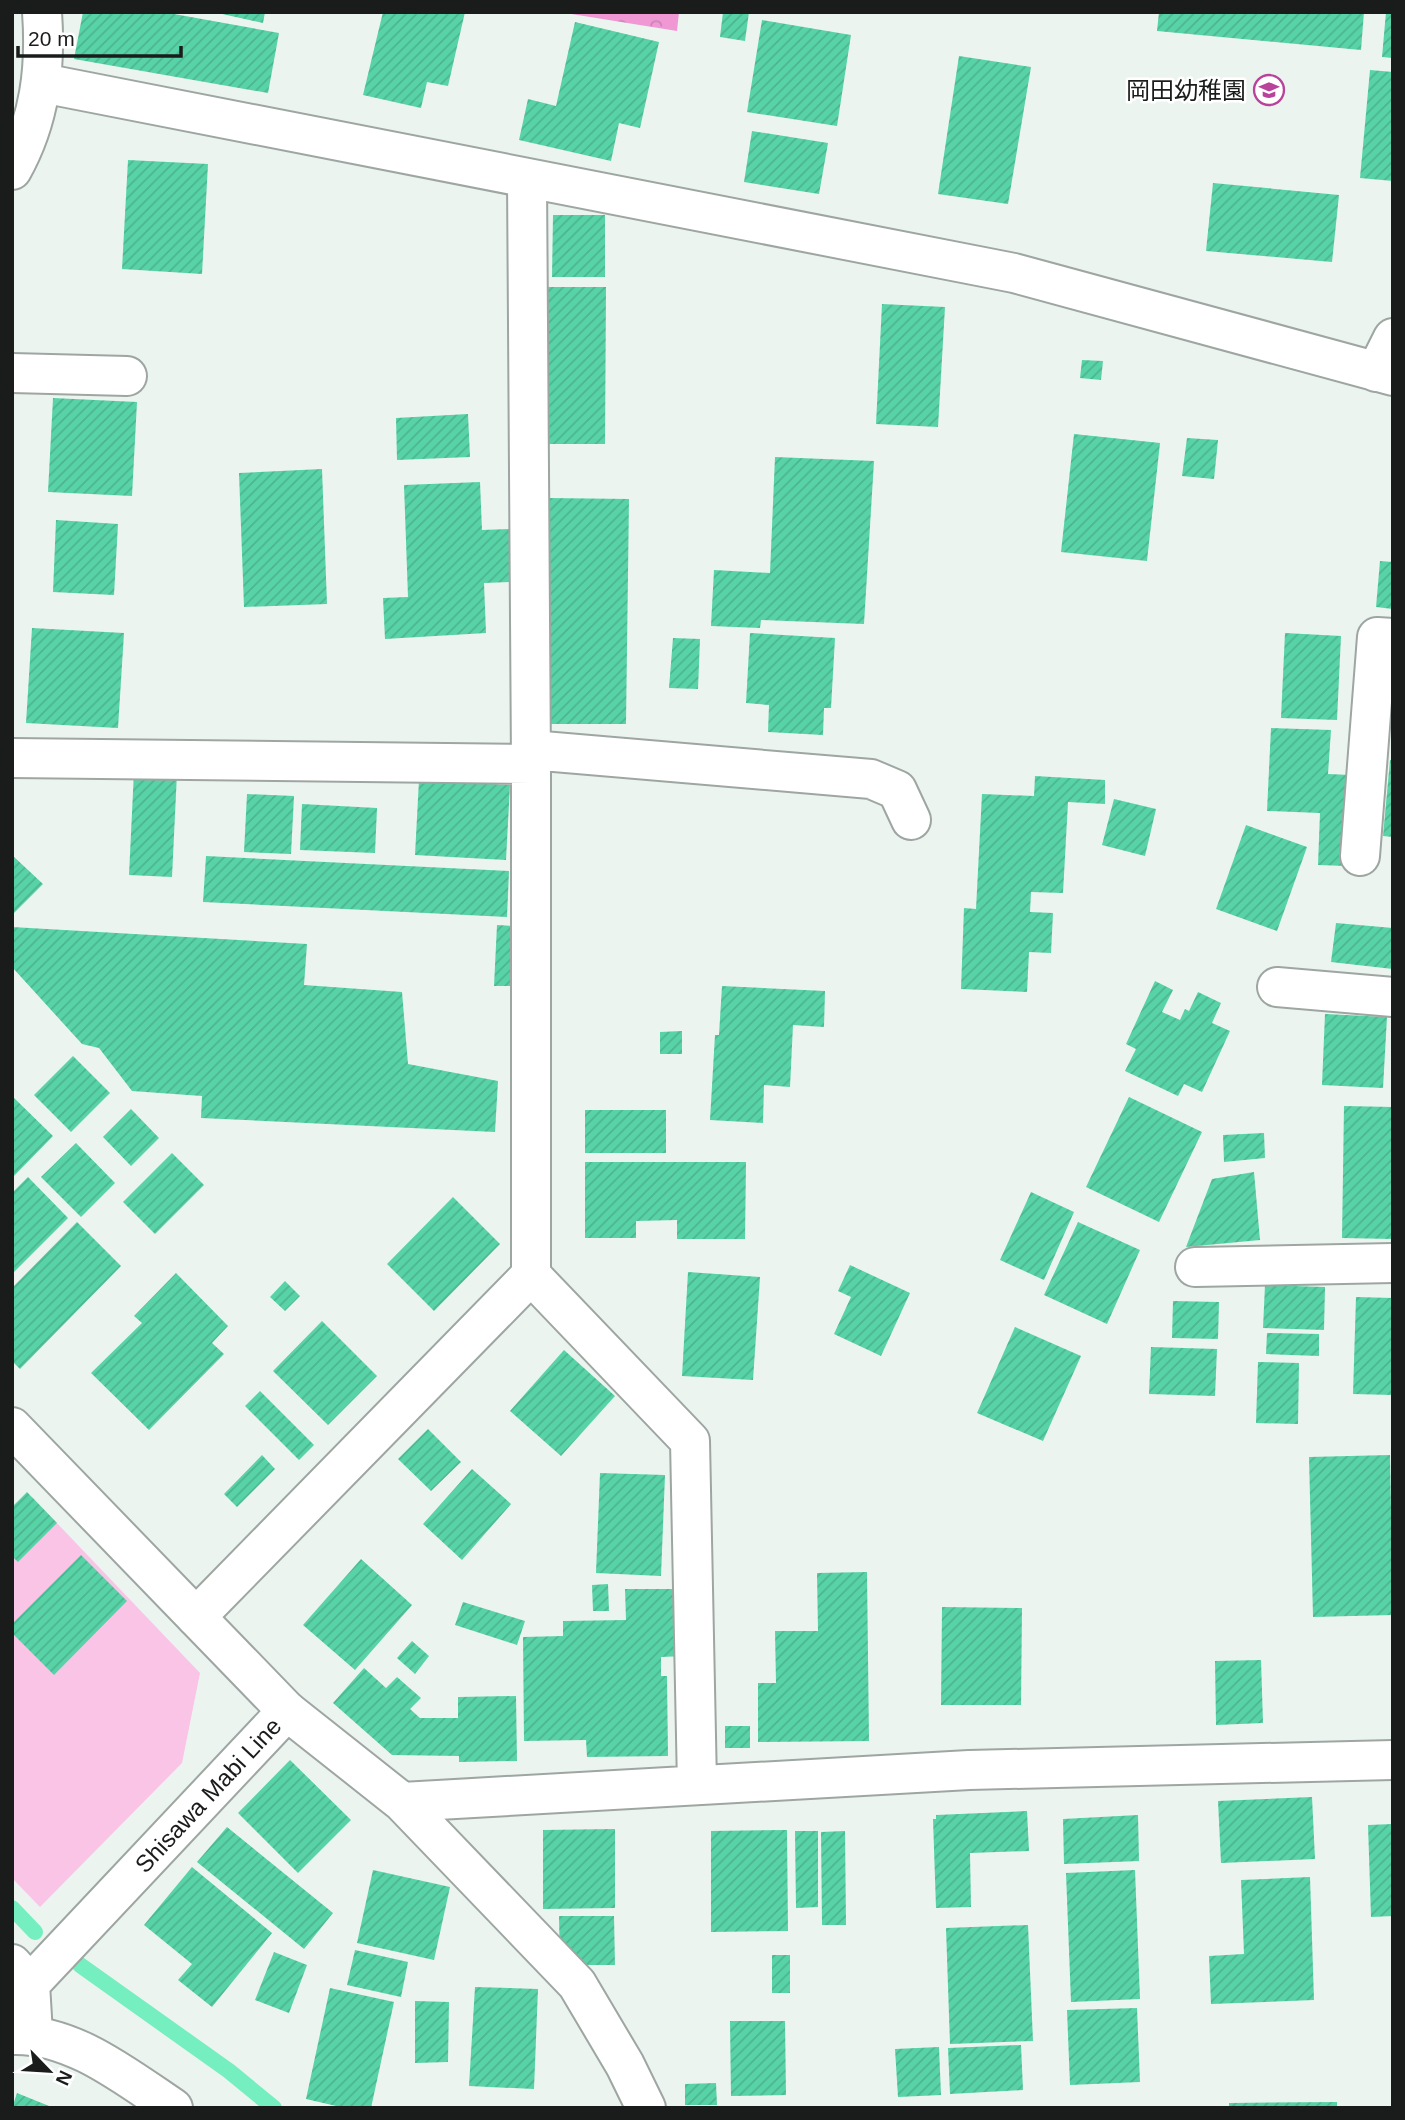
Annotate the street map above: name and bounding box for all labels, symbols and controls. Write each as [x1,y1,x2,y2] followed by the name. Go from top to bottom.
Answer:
[18,14,180,58] scale bar
[28,27,75,50] text: 20 m
[1252,73,1286,107] school or university icon: 岡田幼稚園
[1126,77,1246,104] place label: 岡田幼稚園
[129,1712,287,1878] street label: Shisawa Mabi Line
[14,2036,84,2106] north arrow
[52,2067,76,2089] text: N

